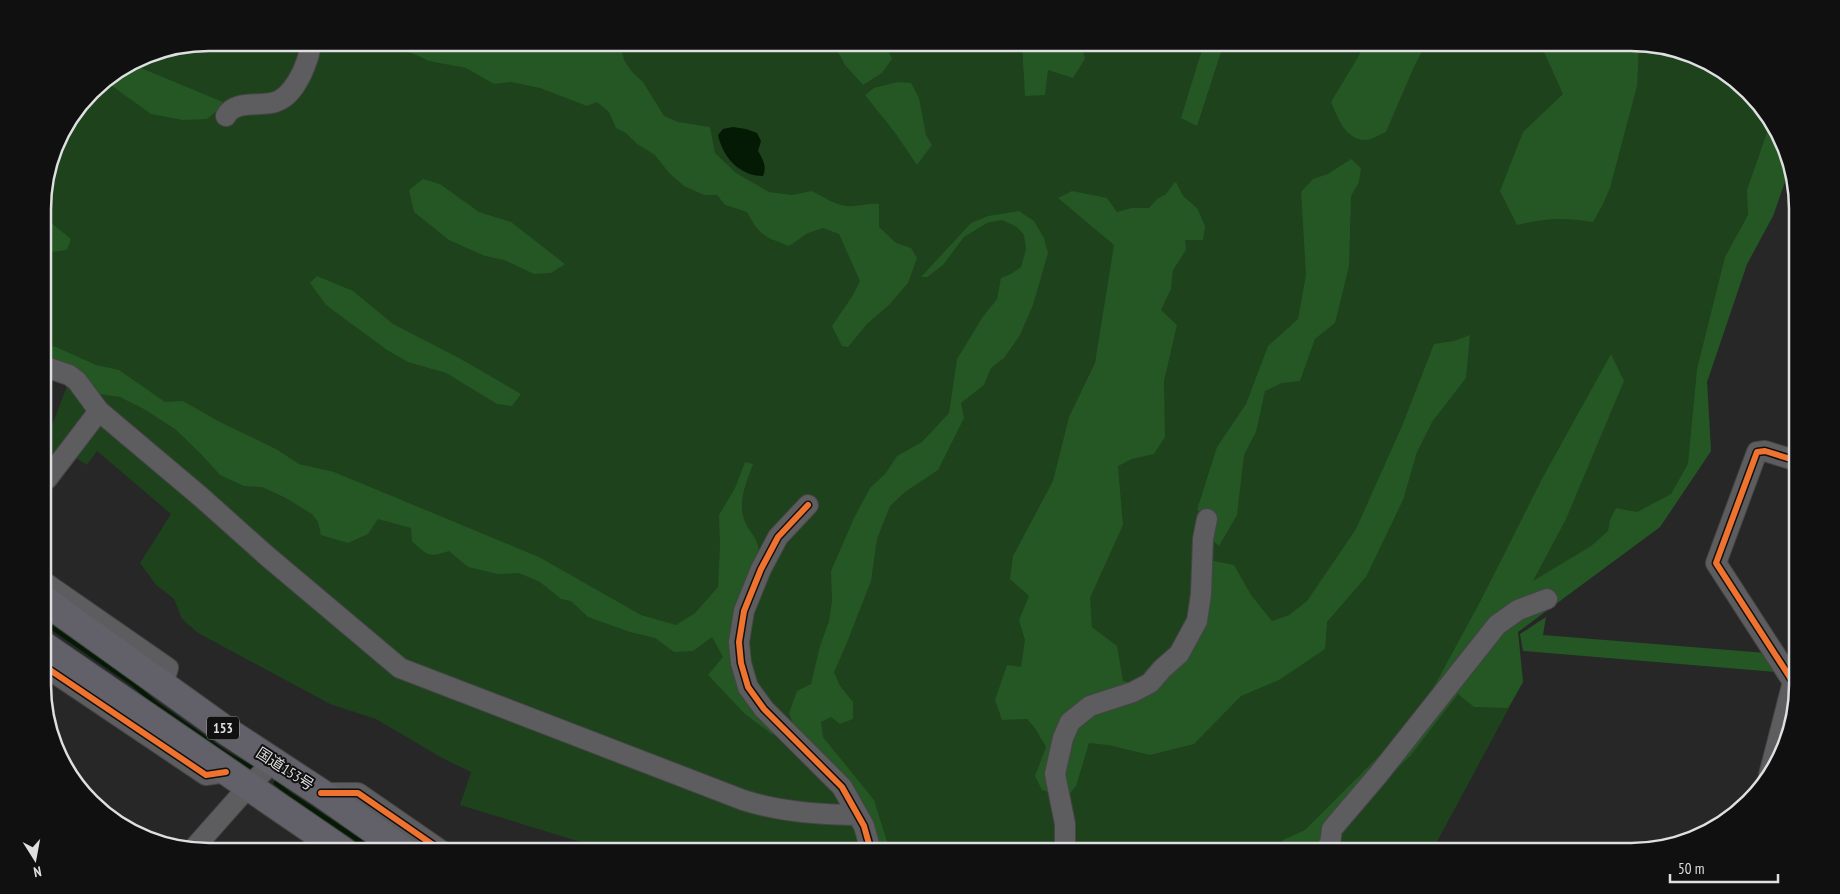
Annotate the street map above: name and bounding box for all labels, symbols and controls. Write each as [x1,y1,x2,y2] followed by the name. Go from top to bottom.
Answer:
[207,716,239,740] road number: 153
[253,743,318,794] street label: 国道153号
[10,834,60,884] north arrow
[1670,852,1778,884] scale bar
[1678,859,1704,878] text: 50 m
[32,862,43,881] text: N

